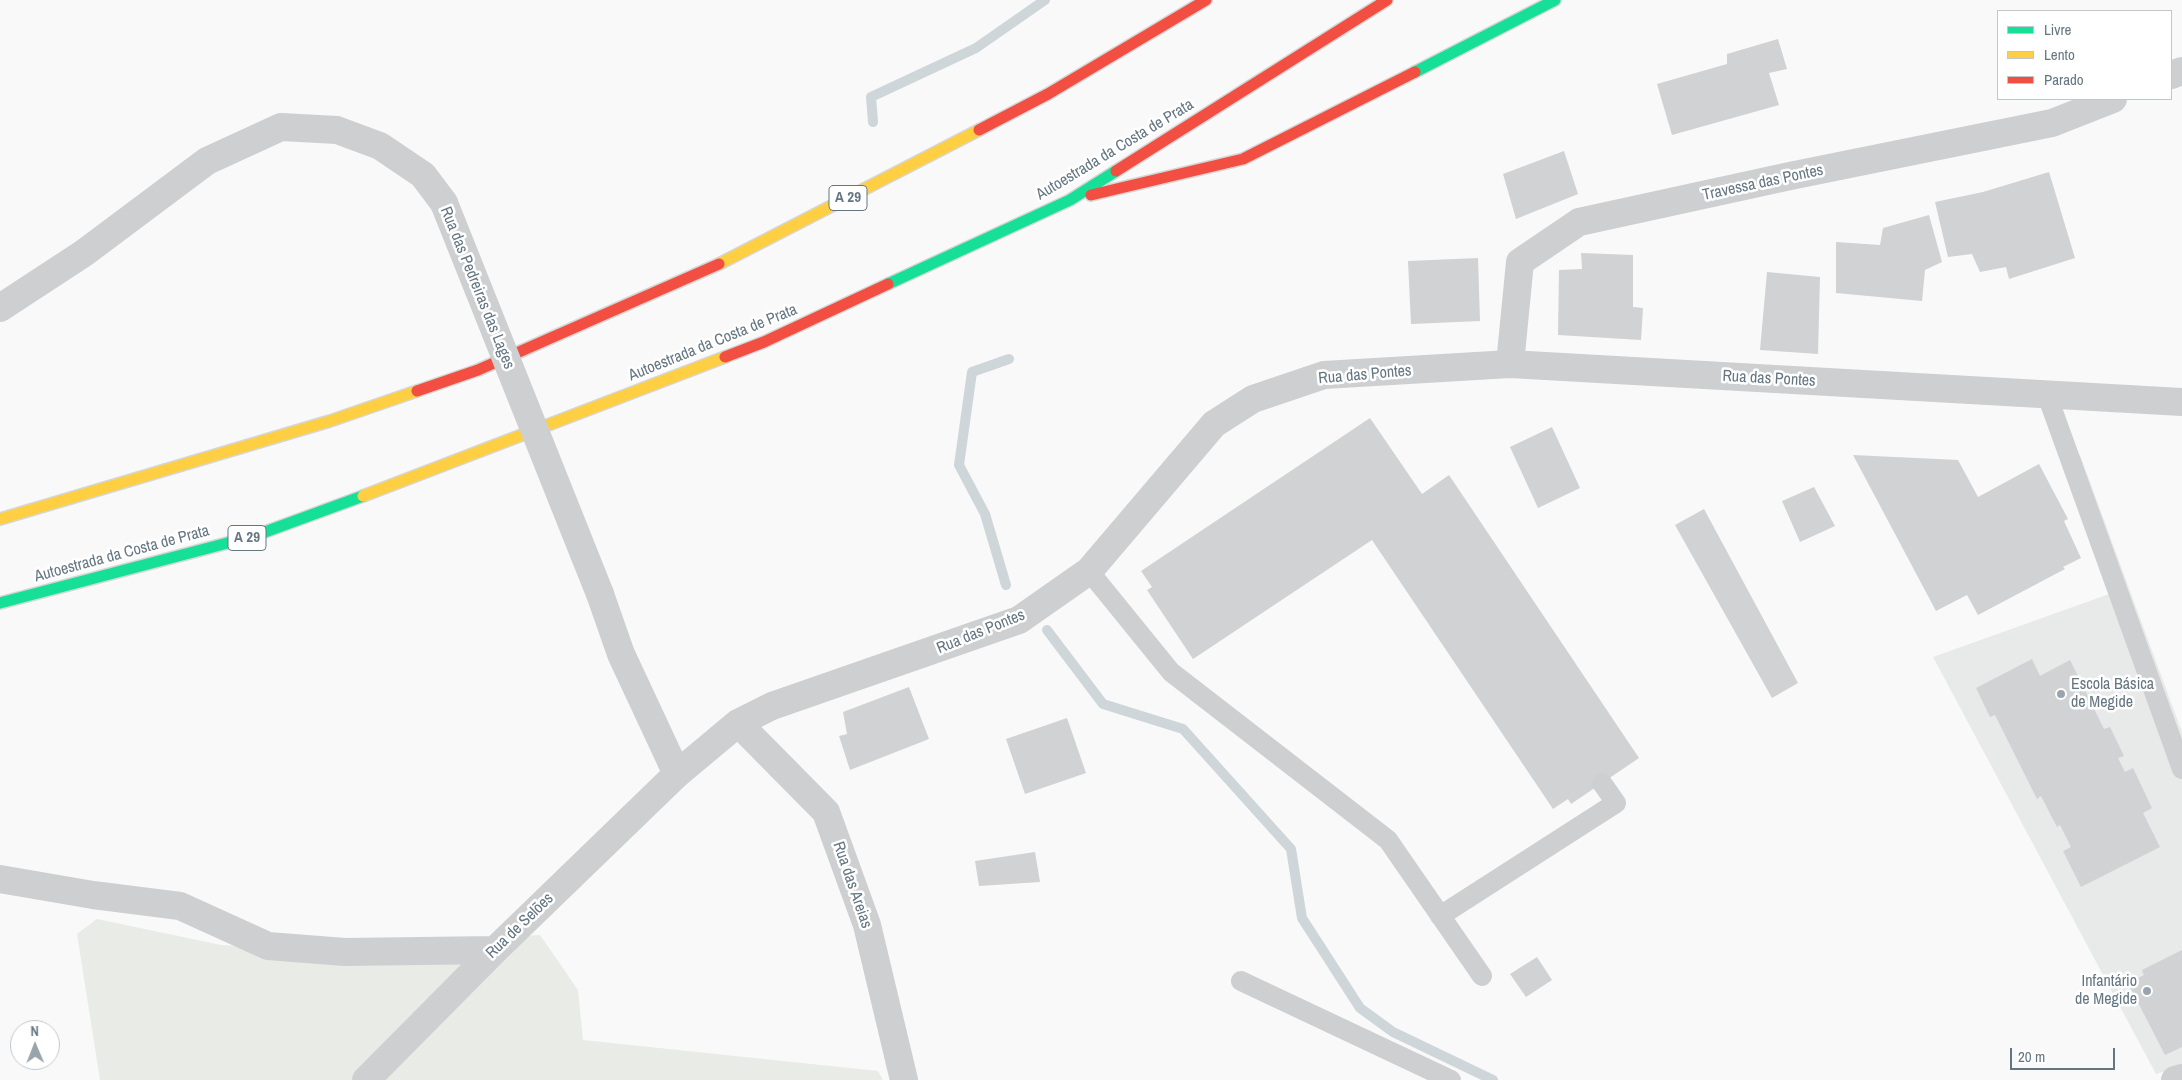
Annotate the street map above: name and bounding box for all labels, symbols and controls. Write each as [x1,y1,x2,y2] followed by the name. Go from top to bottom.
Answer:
[1997,10,2172,100] legend
[2044,19,2071,40] text: Livre
[2044,44,2075,65] text: Lento
[2044,69,2084,90] text: Parado
[1033,95,1197,205] street label: Autoestrada da Costa de Prata
[1701,161,1825,205] street label: Travessa das Pontes
[829,186,867,210] road number: A 29
[436,204,518,372] street label: Rua das Pedreiras das Lages
[626,300,800,386] street label: Autoestrada da Costa de Prata
[1318,361,1412,389] street label: Rua das Pontes
[1722,367,1816,391] street label: Rua das Pontes
[33,521,211,587] street label: Autoestrada da Costa de Prata
[228,526,266,550] road number: A 29
[934,606,1028,658] street label: Rua das Pontes
[2071,675,2154,713] place label: Escola Básica de Megide
[2055,688,2067,700] marker: Escola Básica de Megide
[828,839,876,931] street label: Rua das Areias
[482,889,558,963] street label: Rua de Selões
[2075,972,2137,1010] place label: Infantário de Megide
[2141,985,2153,997] marker: Infantário de Megide
[10,1020,60,1070] north arrow
[30,1022,39,1040] text: N
[2012,1038,2117,1070] scale bar
[2018,1046,2045,1067] text: 20 m

